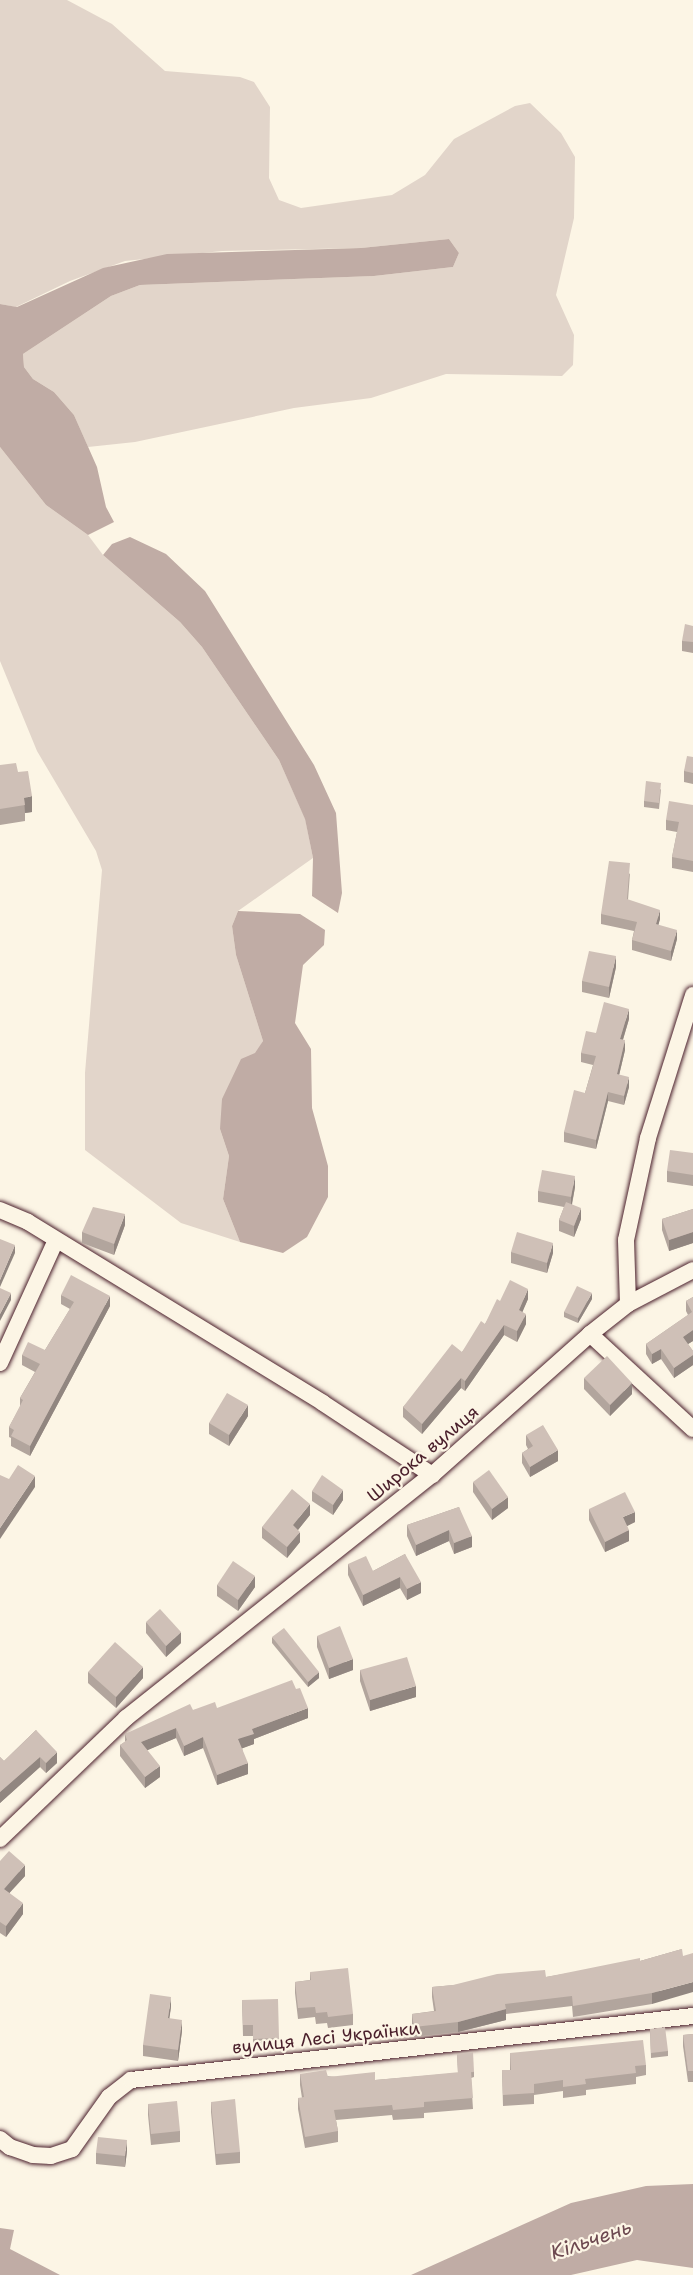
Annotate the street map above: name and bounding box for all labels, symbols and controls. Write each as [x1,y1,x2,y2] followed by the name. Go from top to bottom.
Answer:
[363,1401,483,1507] street label: Широка вулиця
[231,2017,421,2059] street label: вулиця Лесі Українки
[547,2215,635,2265] water label: Кільчень

